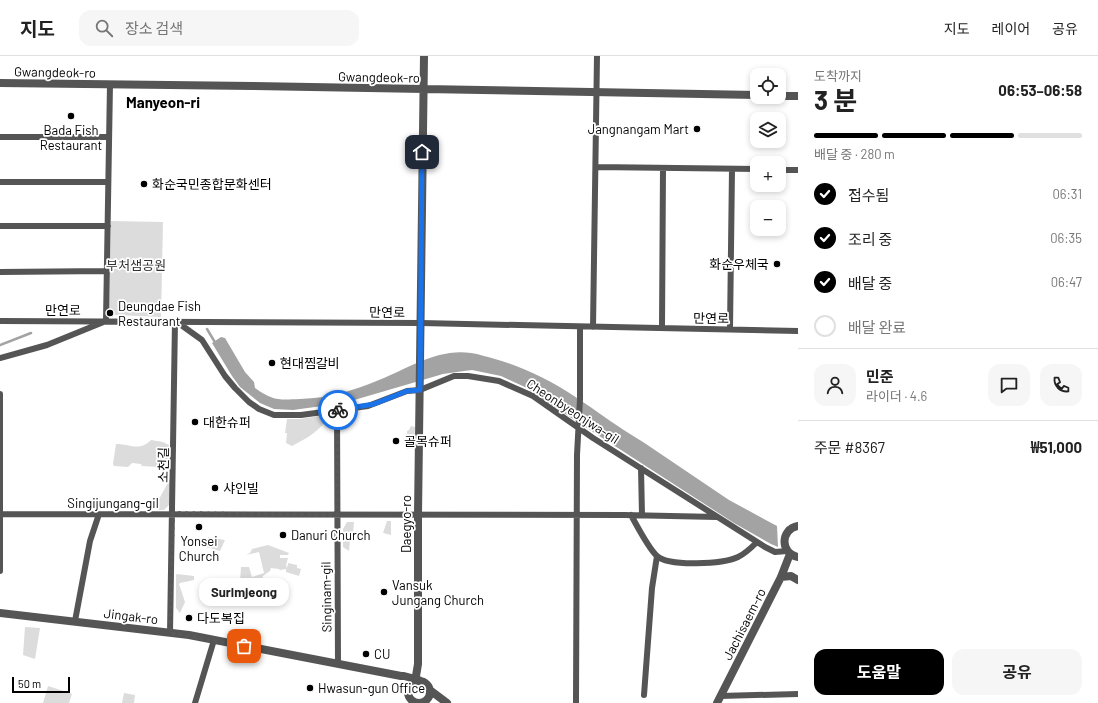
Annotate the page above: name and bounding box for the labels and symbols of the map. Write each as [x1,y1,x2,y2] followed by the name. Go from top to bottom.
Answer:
[14,63,96,81] street label: Gwangdeok-ro
[338,68,420,86] street label: Gwangdeok-ro
[126,93,200,111] district label: Manyeon-ri
[66,111,76,121] marker: Bada Fish Restaurant
[588,121,689,137] place label: Jangnangam Mart
[40,122,102,153] place label: Bada Fish Restaurant
[692,124,702,134] marker: Jangnangam Mart
[405,135,439,169] pin
[152,176,272,192] place label: 화순국민종합문화센터
[139,179,149,189] marker: 화순국민종합문화센터
[709,256,769,272] place label: 화순우체국
[106,257,166,273] park label: 부처샘공원
[772,259,782,269] marker: 화순우체국
[118,298,201,329] place label: Deungdae Fish Restaurant
[45,302,81,318] street label: 만연로
[369,304,405,320] street label: 만연로
[105,308,115,318] marker: Deungdae Fish Restaurant
[693,310,729,326] street label: 만연로
[280,355,340,371] place label: 현대찜갈비
[267,358,277,368] marker: 현대찜갈비
[524,375,622,447] street label: Cheonbyeonjwa-gil
[318,390,358,430] courier
[203,414,251,430] place label: 대한슈퍼
[190,417,200,427] marker: 대한슈퍼
[404,433,452,449] place label: 골목슈퍼
[391,436,401,446] marker: 골목슈퍼
[155,447,171,483] street label: 소천길
[223,480,259,496] place label: 샤인빌
[210,483,220,493] marker: 샤인빌
[67,495,159,511] street label: Singijungang-gil
[398,495,414,553] street label: Daegyo-ro
[194,522,204,532] marker: Yonsei Church
[291,527,371,543] place label: Danuri Church
[278,530,288,540] marker: Danuri Church
[179,533,219,564] place label: Yonsei Church
[317,561,335,633] street label: Singinam-gil
[392,577,484,608] place label: Vansuk Jungang Church
[199,578,289,606] callout: Surimjeong
[719,585,769,663] street label: Jachisaem-ro
[379,587,389,597] marker: Vansuk Jungang Church
[103,605,159,627] street label: Jingak-ro
[197,610,245,626] place label: 다도복집
[184,613,194,623] marker: 다도복집
[227,629,261,663] pin
[374,646,390,662] place label: CU
[361,649,371,659] marker: CU
[12,675,70,694] scale bar
[318,680,425,696] place label: Hwasun-gun Office
[305,683,315,693] marker: Hwasun-gun Office

